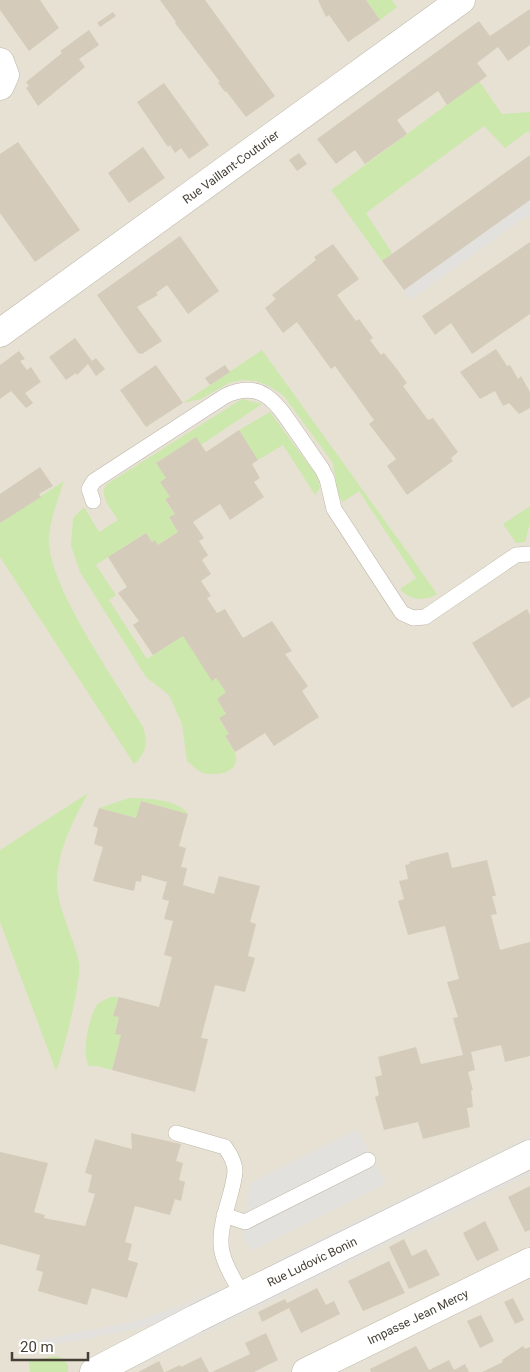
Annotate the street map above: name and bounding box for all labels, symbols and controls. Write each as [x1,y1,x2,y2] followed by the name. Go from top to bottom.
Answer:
[180,127,282,207] street label: Rue Vaillant-Couturier
[265,1234,359,1290] street label: Rue Ludovic Bonin
[365,1286,471,1348] street label: Impasse Jean Mercy
[12,1330,89,1362] scale bar
[20,1338,54,1356] text: 20 m

